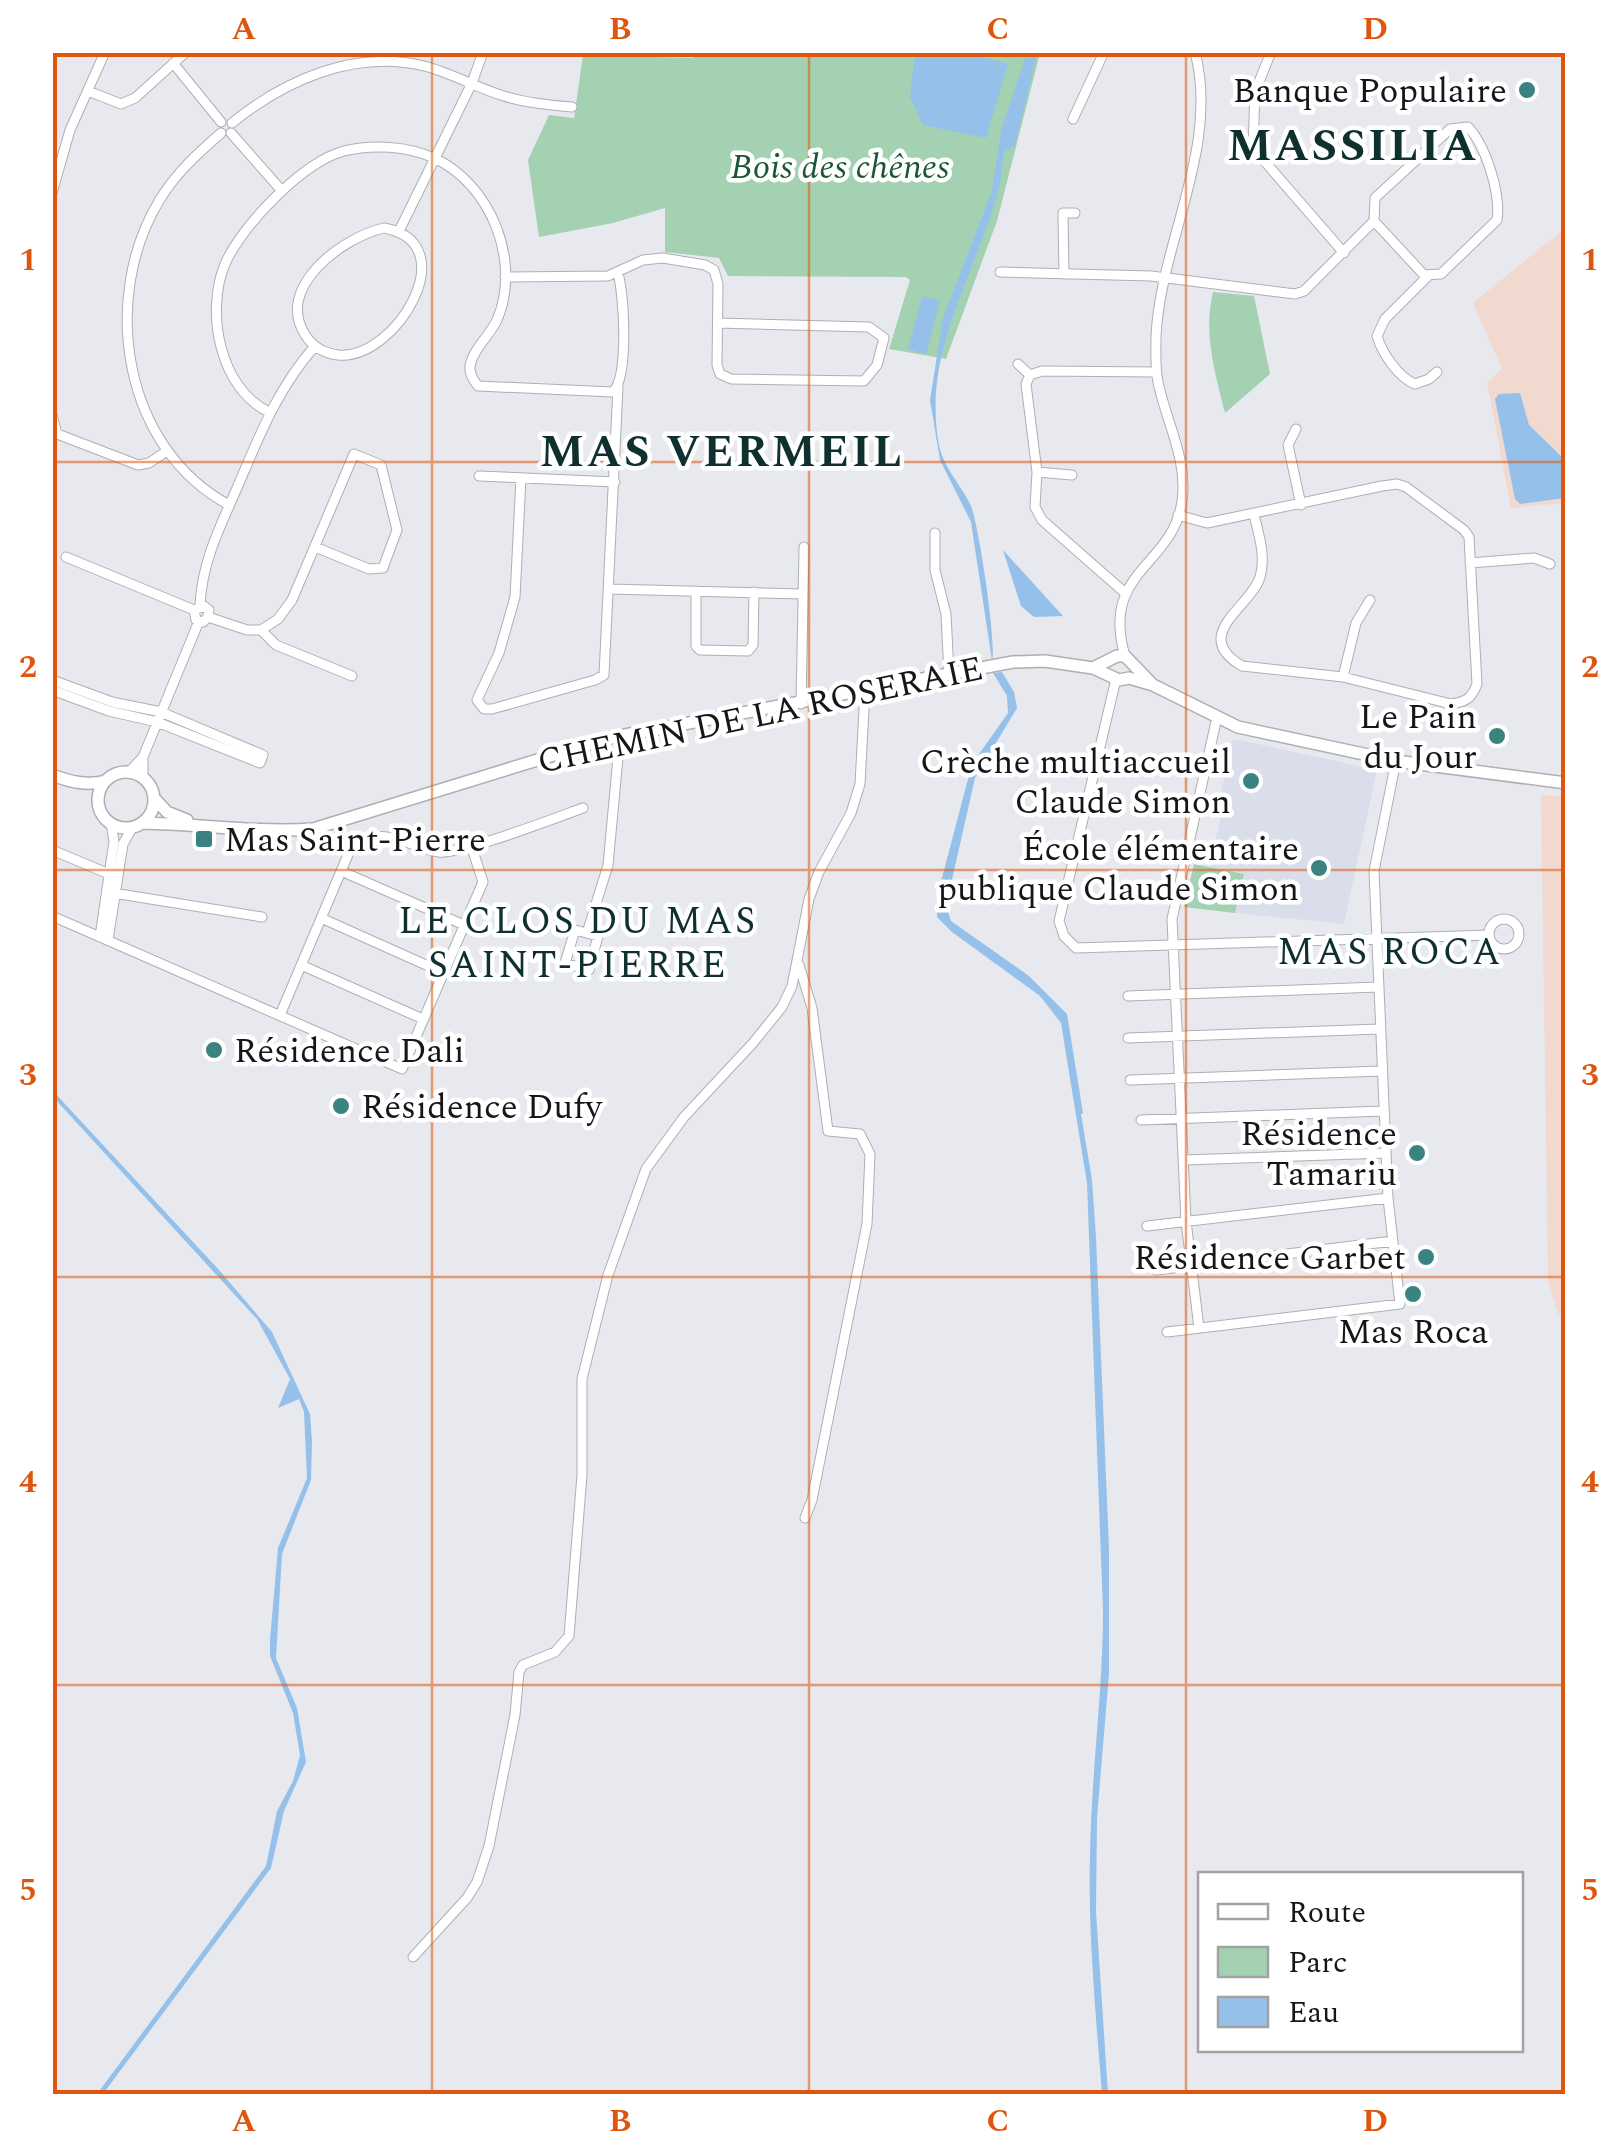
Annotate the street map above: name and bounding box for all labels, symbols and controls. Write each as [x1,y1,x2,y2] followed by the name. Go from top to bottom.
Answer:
[232,5,257,54] text: A
[609,5,631,54] text: B
[987,5,1009,54] text: C
[1362,5,1388,54] text: D
[1232,65,1507,118] place label: Banque Populaire
[1516,79,1538,101] marker: Banque Populaire
[1227,112,1479,181] district label: MASSILIA
[731,141,949,194] park label: Bois des chênes
[19,236,37,285] text: 1
[1581,236,1599,285] text: 1
[539,418,905,487] district label: MAS VERMEIL
[533,642,988,789] street label: CHEMIN DE LA ROSERAIE
[19,643,37,692] text: 2
[1581,643,1599,692] text: 2
[1359,691,1477,784] place label: Le Pain du Jour
[1486,725,1508,747] marker: Le Pain du Jour
[920,736,1231,829] place label: Crèche multiaccueil Claude Simon
[1240,770,1262,792] marker: Crèche multiaccueil Claude Simon
[224,814,486,867] place label: Mas Saint-Pierre
[937,823,1299,916] place label: École élémentaire publique Claude Simon
[193,828,215,850] marker: Mas Saint-Pierre
[1308,857,1330,879] marker: École élémentaire publique Claude Simon
[398,893,758,995] district label: LE CLOS DU MAS SAINT-PIERRE
[1277,924,1503,982] district label: MAS ROCA
[234,1025,465,1078] place label: Résidence Dali
[203,1039,225,1061] marker: Résidence Dali
[19,1051,37,1100] text: 3
[1581,1051,1599,1100] text: 3
[361,1081,603,1134] place label: Résidence Dufy
[330,1095,352,1117] marker: Résidence Dufy
[1240,1108,1397,1201] place label: Résidence Tamariu
[1406,1142,1428,1164] marker: Résidence Tamariu
[1134,1232,1406,1285] place label: Résidence Garbet
[1415,1246,1437,1268] marker: Résidence Garbet
[1402,1283,1424,1305] marker: Mas Roca
[1338,1306,1488,1359] place label: Mas Roca
[19,1458,37,1507] text: 4
[1581,1458,1599,1507] text: 4
[19,1866,37,1915] text: 5
[1581,1866,1599,1915] text: 5
[1198,1872,1523,2052] legend
[1288,1890,1366,1936] text: Route
[1288,1940,1348,1986] text: Parc
[1288,1990,1339,2036] text: Eau
[232,2097,257,2146] text: A
[609,2097,631,2146] text: B
[987,2097,1009,2146] text: C
[1362,2097,1388,2146] text: D

